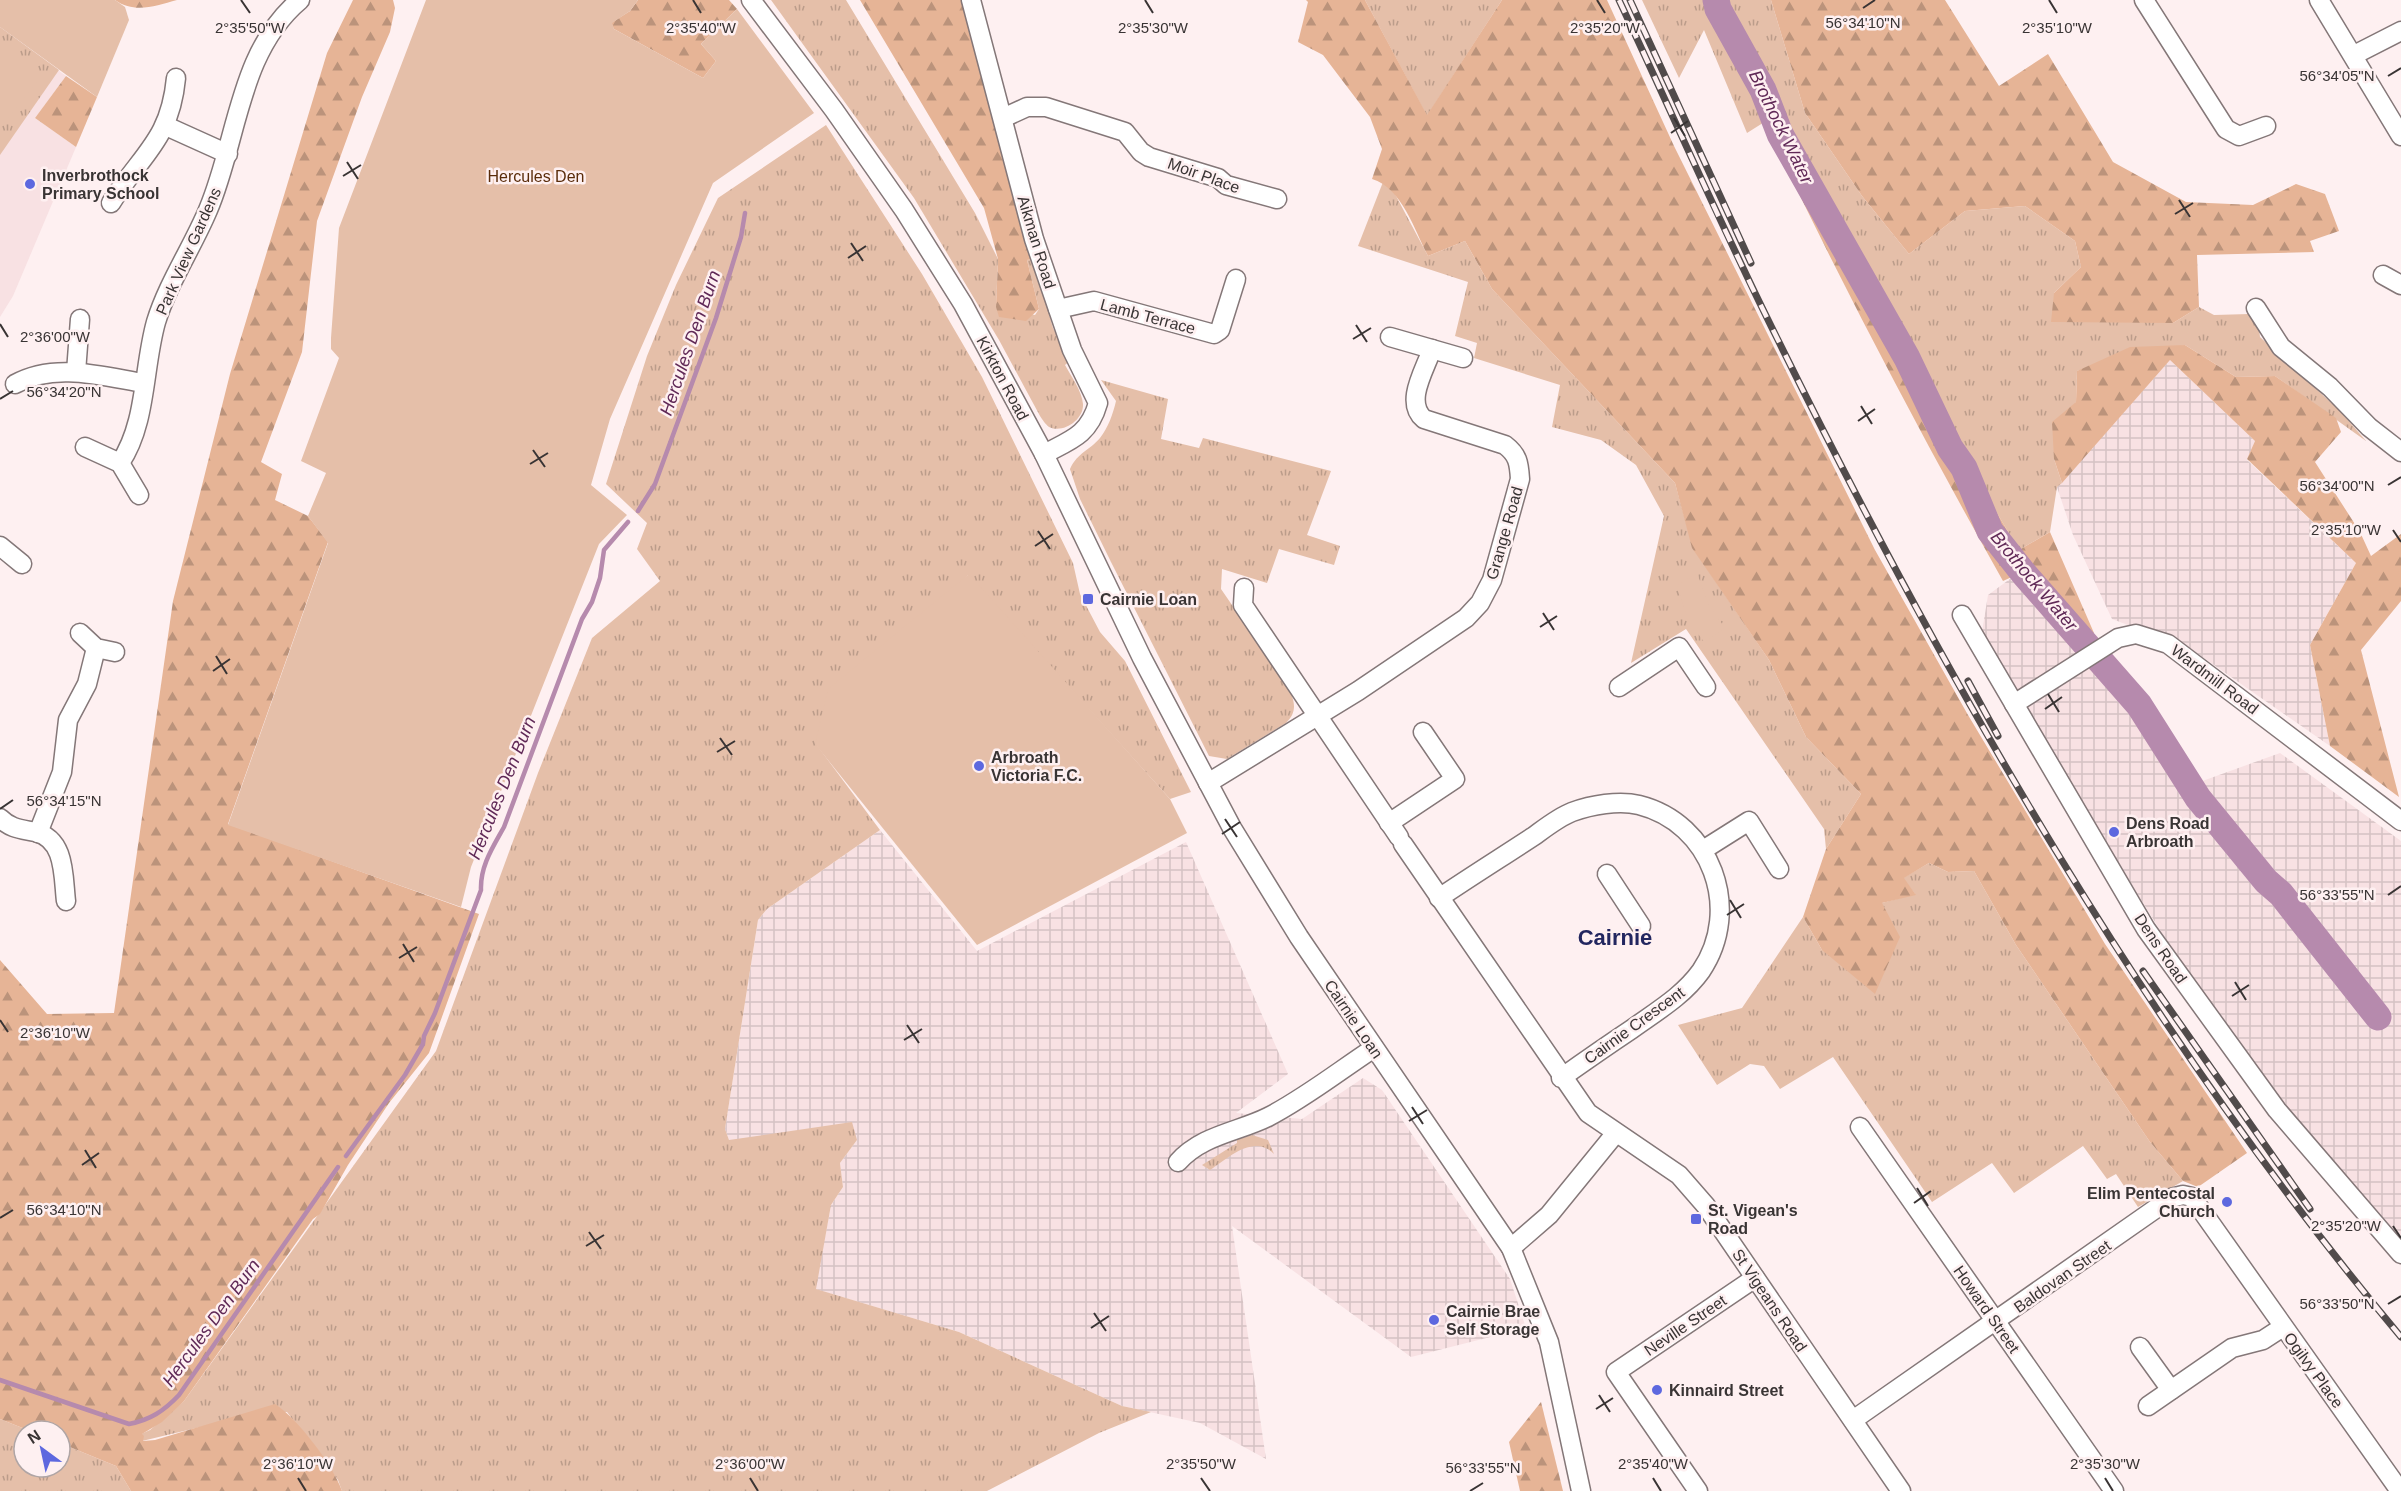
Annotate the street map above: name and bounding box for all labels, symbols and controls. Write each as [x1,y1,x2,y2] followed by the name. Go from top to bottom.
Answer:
[1825,14,1901,31] text: 56°34'10"N
[215,19,286,36] text: 2°35'50"W
[666,19,737,36] text: 2°35'40"W
[1118,19,1189,36] text: 2°35'30"W
[1570,19,1641,36] text: 2°35'20"W
[2022,19,2093,36] text: 2°35'10"W
[1745,67,1818,188] water label: Brothock Water
[2299,67,2375,84] text: 56°34'05"N
[1165,155,1242,196] street label: Moir Place
[42,167,159,202] place label: Inverbrothock Primary School
[488,168,584,185] park label: Hercules Den
[23,177,37,191] marker: Inverbrothock Primary School
[153,185,224,317] street label: Park View Gardens
[1014,194,1059,291] street label: Aikman Road
[656,268,724,418] water label: Hercules Den Burn
[1099,296,1197,337] street label: Lamb Terrace
[20,328,91,345] text: 2°36'00"W
[973,333,1032,423] street label: Kirkton Road
[26,383,102,400] text: 56°34'20"N
[2299,477,2375,494] text: 56°34'00"N
[1483,485,1526,582] street label: Grange Road
[2311,521,2382,538] text: 2°35'10"W
[1987,527,2082,636] water label: Brothock Water
[1100,591,1197,608] place label: Cairnie Loan
[1081,592,1095,606] marker: Cairnie Loan
[2168,641,2261,718] street label: Wardmill Road
[464,714,540,862] water label: Hercules Den Burn
[991,749,1082,784] place label: Arbroath Victoria F.C.
[972,759,986,773] marker: Arbroath Victoria F.C.
[26,792,102,809] text: 56°34'15"N
[2126,815,2210,850] place label: Dens Road Arbroath
[2107,825,2121,839] marker: Dens Road Arbroath
[2299,886,2375,903] text: 56°33'55"N
[2131,910,2190,986] street label: Dens Road
[1578,925,1652,950] district label: Cairnie
[1321,977,1386,1062] street label: Cairnie Loan
[1581,983,1688,1067] street label: Cairnie Crescent
[20,1024,91,1041] text: 2°36'10"W
[2087,1185,2215,1220] place label: Elim Pentecostal Church
[2220,1195,2234,1209] marker: Elim Pentecostal Church
[26,1201,102,1218] text: 56°34'10"N
[1708,1202,1798,1237] place label: St. Vigean's Road
[1689,1212,1703,1226] marker: St. Vigean's Road
[2311,1217,2382,1234] text: 2°35'20"W
[2011,1236,2114,1316] street label: Baldovan Street
[1729,1246,1810,1355] street label: St Vigeans Road
[158,1256,264,1390] water label: Hercules Den Burn
[1950,1263,2023,1357] street label: Howard Street
[1641,1291,1730,1359] street label: Neville Street
[2299,1295,2375,1312] text: 56°33'50"N
[1446,1303,1540,1338] place label: Cairnie Brae Self Storage
[1427,1313,1441,1327] marker: Cairnie Brae Self Storage
[2281,1329,2347,1411] street label: Ogilvy Place
[1669,1382,1784,1399] place label: Kinnaird Street
[1650,1383,1664,1397] marker: Kinnaird Street
[12,1419,72,1479] north arrow
[25,1427,44,1447] text: N
[263,1455,334,1472] text: 2°36'10"W
[715,1455,786,1472] text: 2°36'00"W
[1166,1455,1237,1472] text: 2°35'50"W
[1618,1455,1689,1472] text: 2°35'40"W
[2070,1455,2141,1472] text: 2°35'30"W
[1445,1459,1521,1476] text: 56°33'55"N

